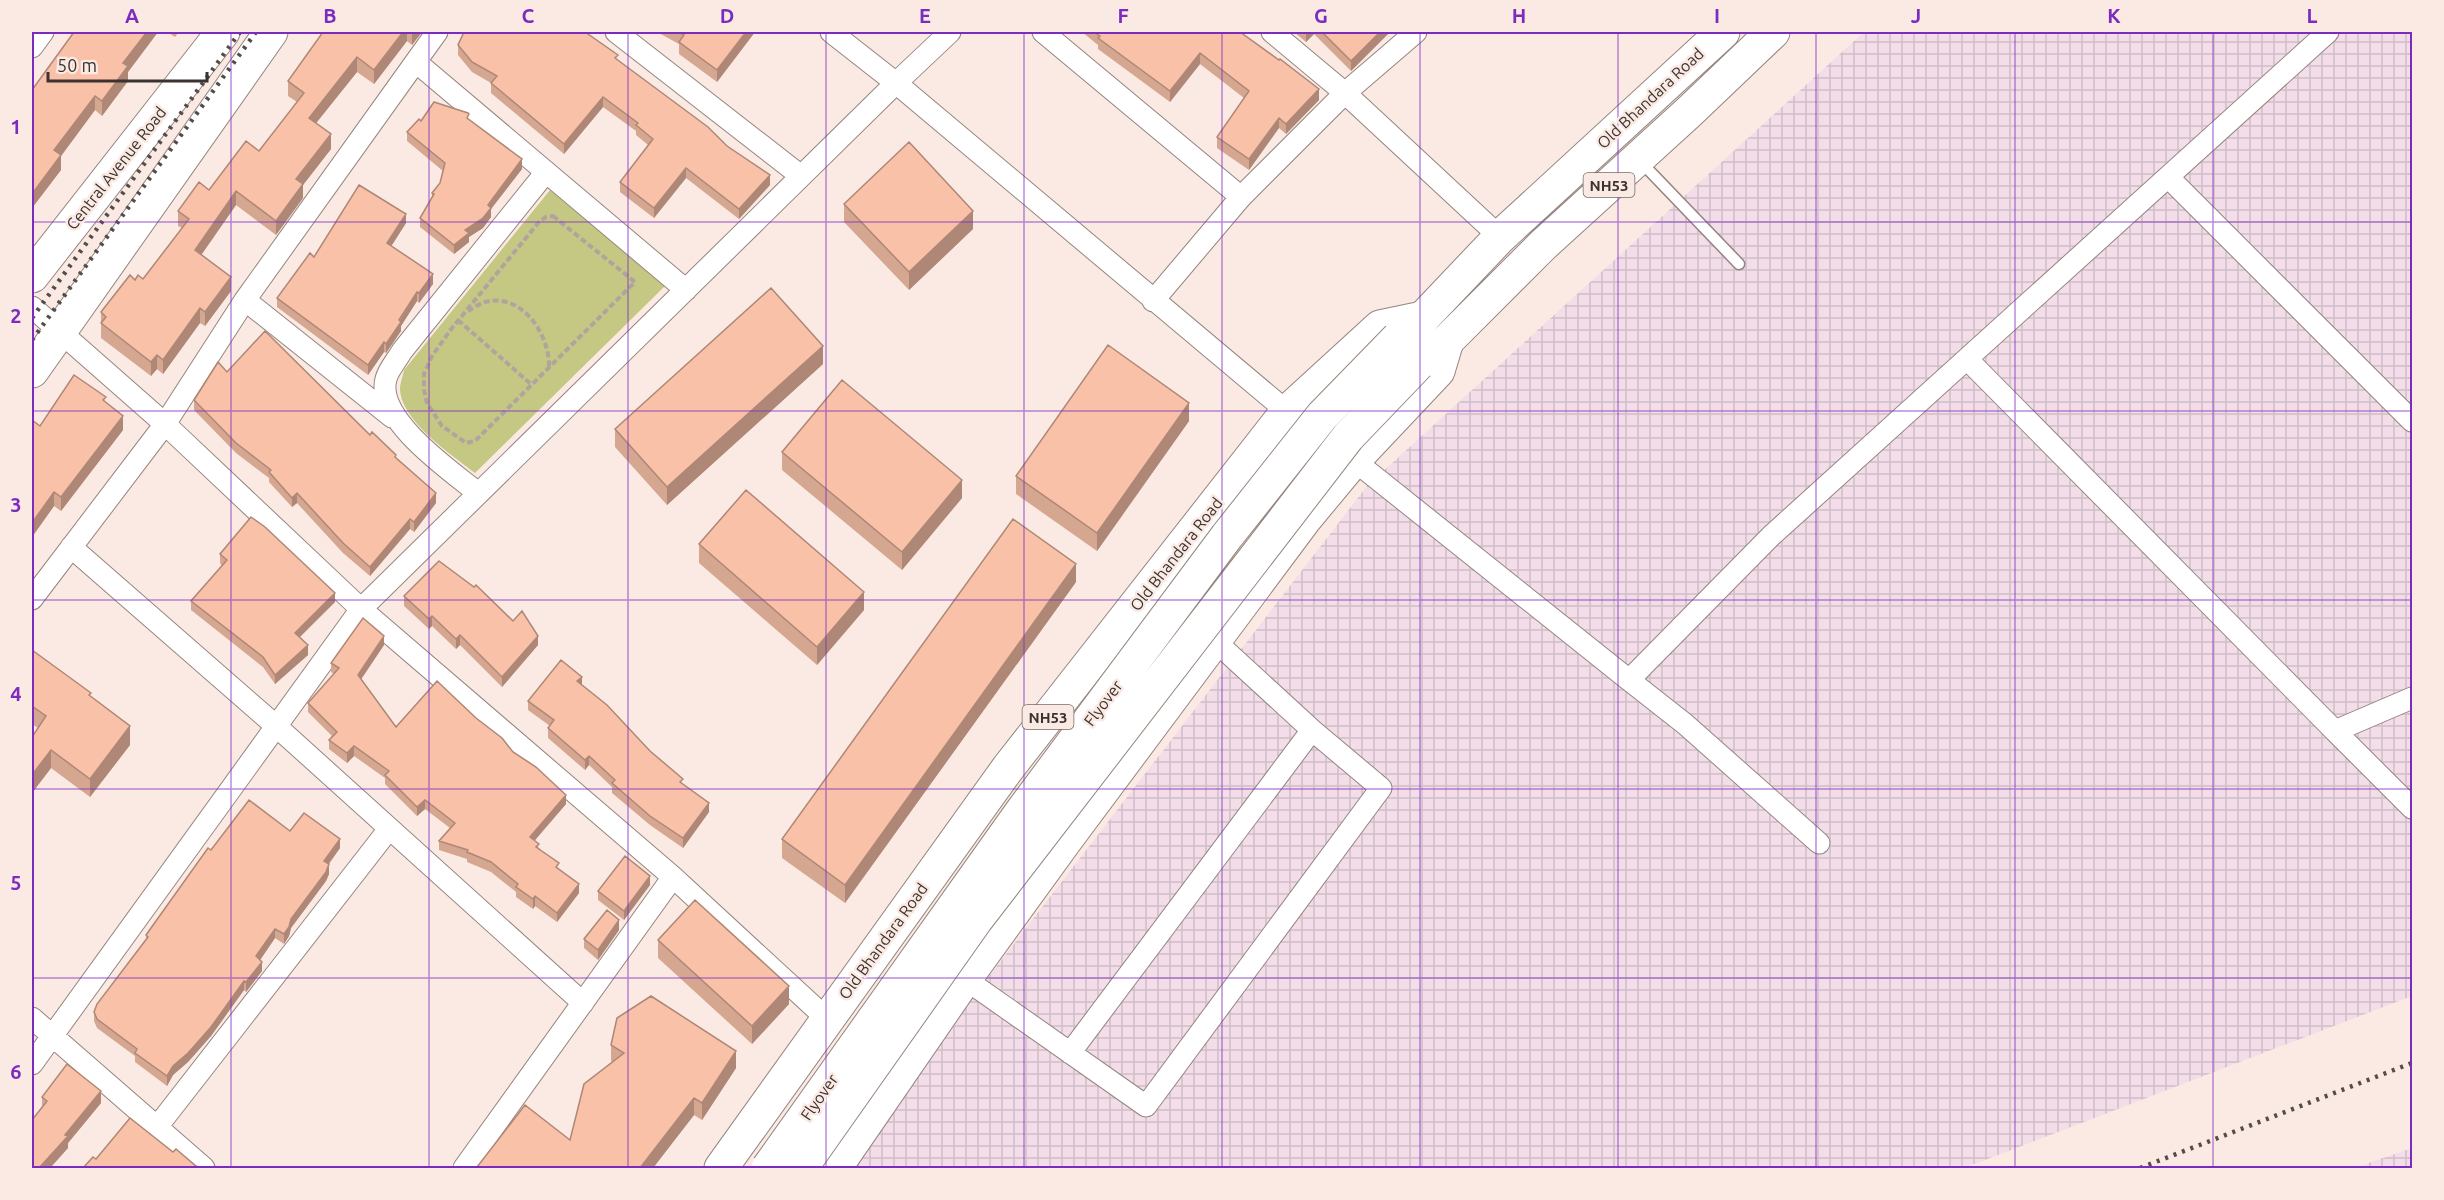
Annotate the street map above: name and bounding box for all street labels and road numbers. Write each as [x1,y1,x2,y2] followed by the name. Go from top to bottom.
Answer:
[1593,44,1707,152] street label: Old Bhandara Road
[63,103,169,233] street label: Central Avenue Road
[1584,173,1634,197] road number: NH53
[1126,494,1226,614] street label: Old Bhandara Road
[1080,677,1126,729] street label: Flyover
[1022,705,1074,729] road number: NH53
[835,880,931,1002] street label: Old Bhandara Road
[797,1070,841,1124] street label: Flyover

